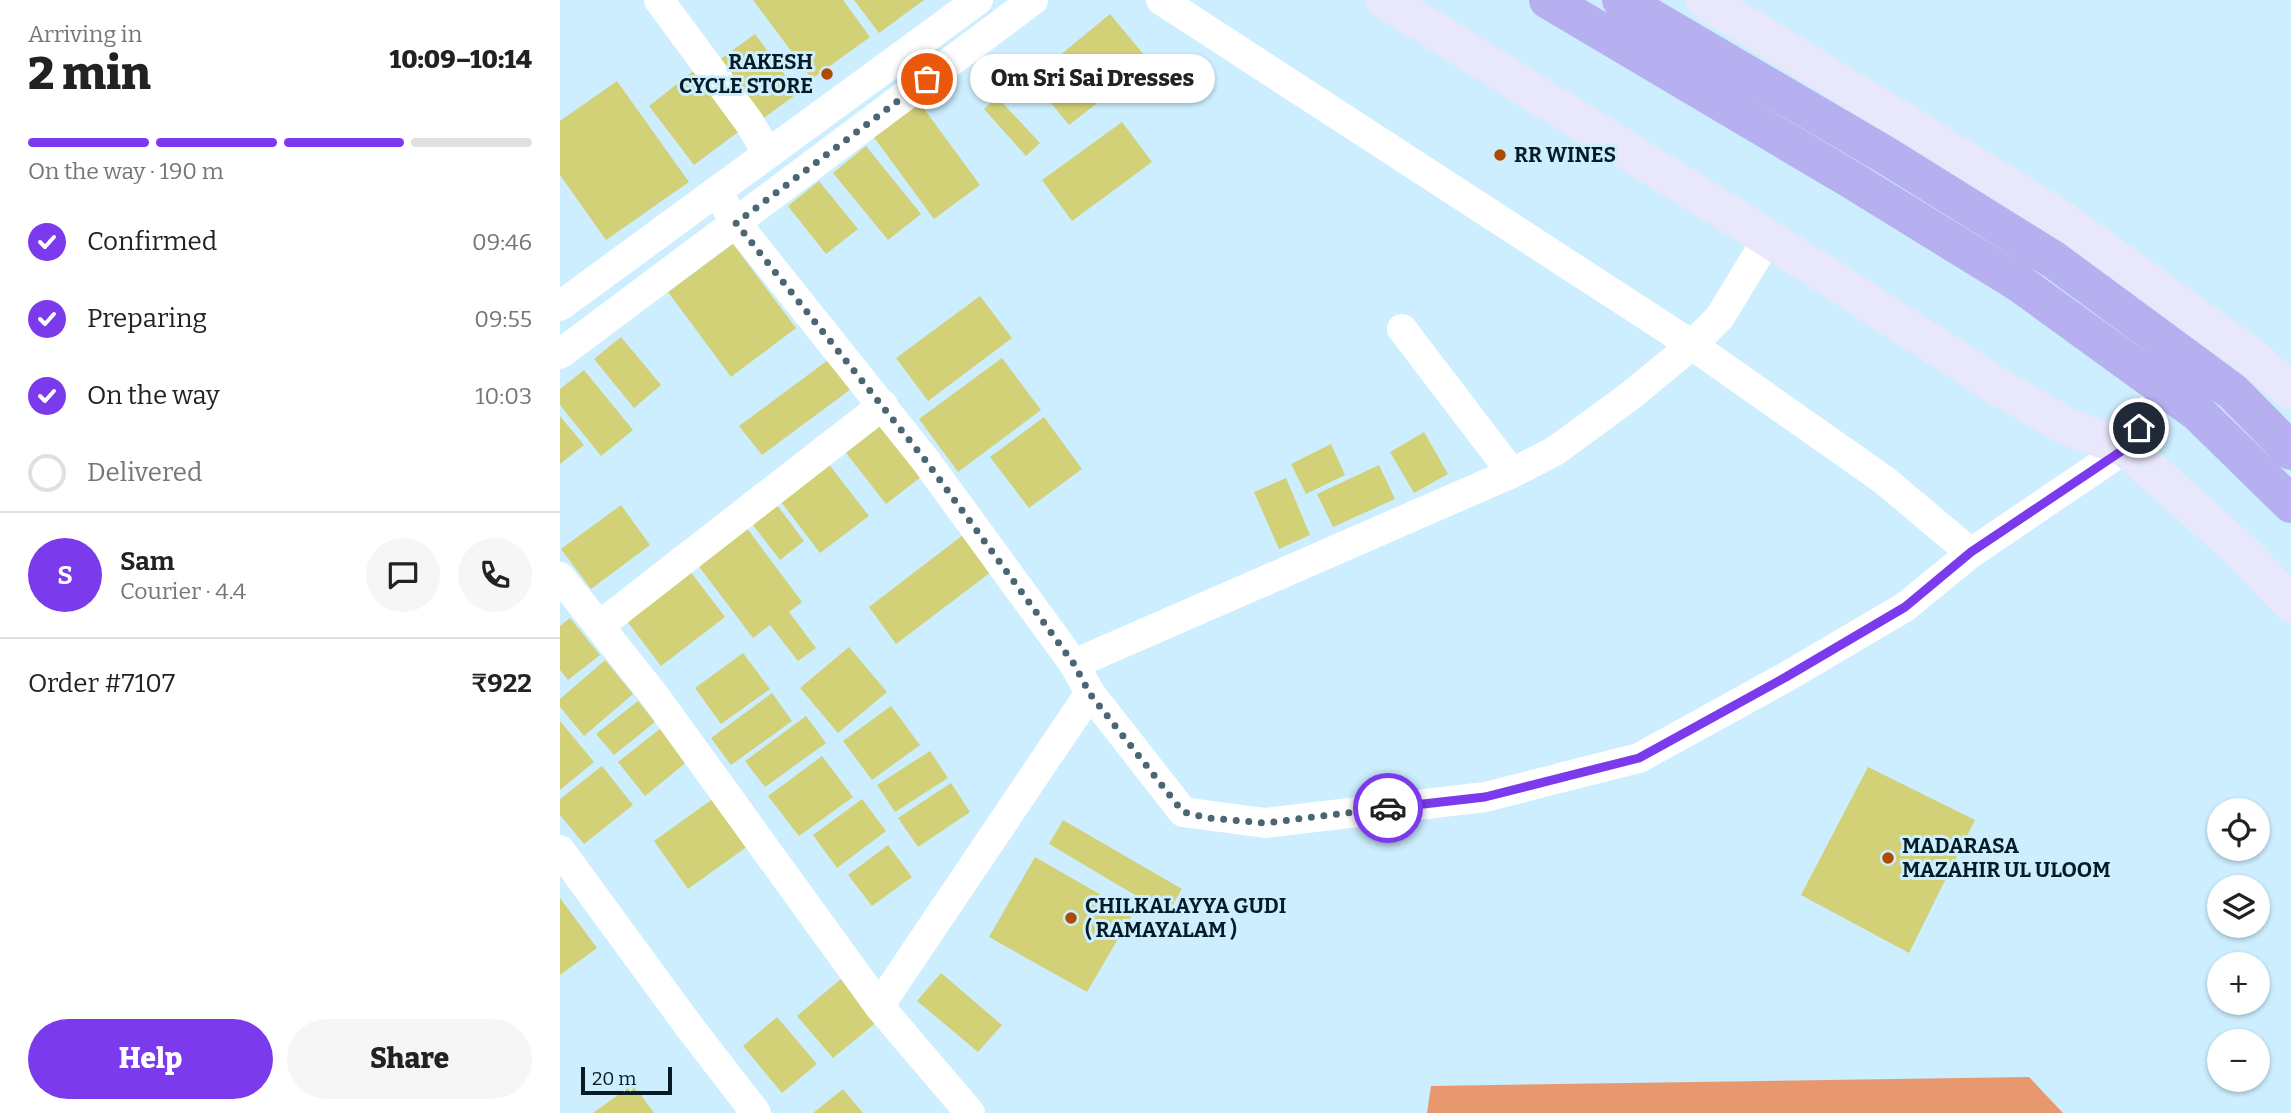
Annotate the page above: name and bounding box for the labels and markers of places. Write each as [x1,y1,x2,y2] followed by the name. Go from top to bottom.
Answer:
[679,49,813,99] place label: RAKESH CYCLE STORE
[897,49,957,109] pin
[969,55,1214,104] callout: Om Sri Sai Dresses
[819,66,835,82] marker: RAKESH CYCLE STORE
[1514,142,1616,168] place label: RR WINES
[1492,147,1508,163] marker: RR WINES
[2109,398,2169,458] pin
[1902,833,2111,883] place label: MADARASA MAZAHIR UL ULOOM
[1880,850,1896,866] marker: MADARASA MAZAHIR UL ULOOM
[1085,893,1286,943] place label: CHILKALAYYA GUDI ( RAMAYALAM )
[1063,910,1079,926] marker: CHILKALAYYA GUDI ( RAMAYALAM )

